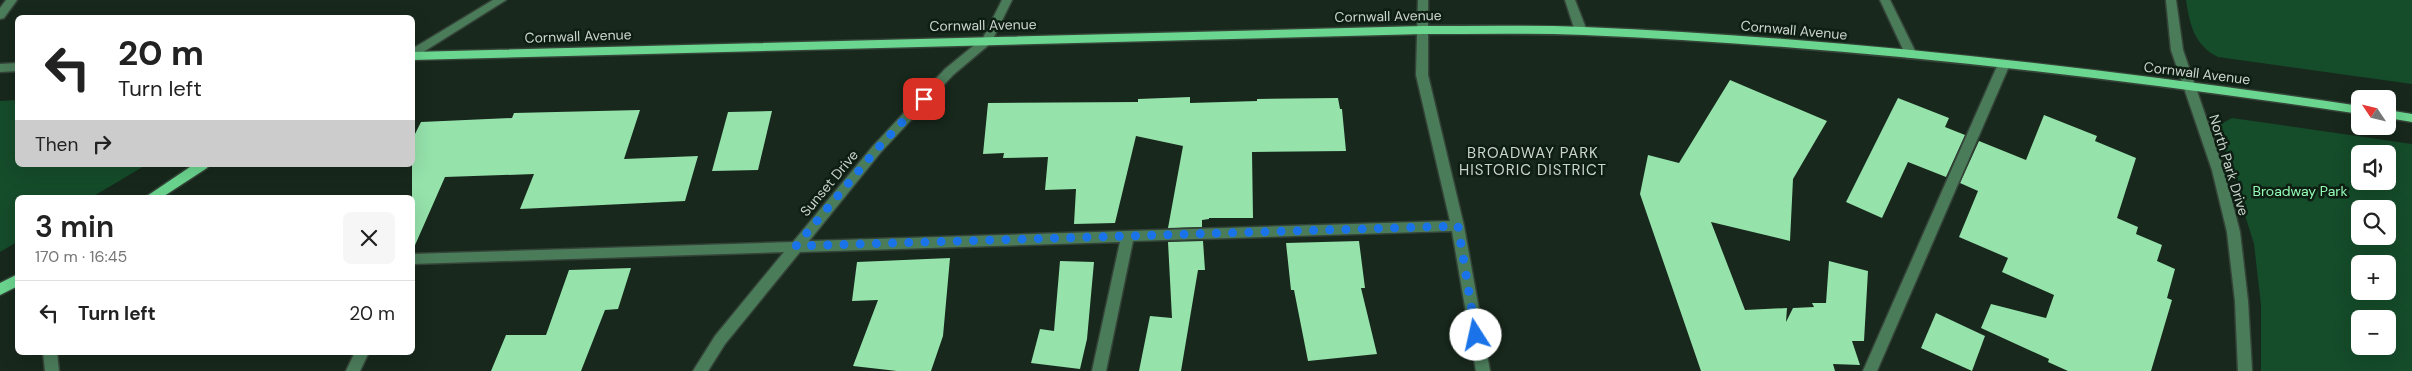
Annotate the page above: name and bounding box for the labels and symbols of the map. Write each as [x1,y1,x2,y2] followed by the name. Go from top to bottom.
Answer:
[1334,6,1442,26] street label: Cornwall Avenue
[929,15,1037,35] street label: Cornwall Avenue
[1740,16,1848,44] street label: Cornwall Avenue
[524,25,632,47] street label: Cornwall Avenue
[2143,58,2251,88] street label: Cornwall Avenue
[903,78,945,120] pin
[2351,90,2396,135] north arrow
[2205,112,2253,218] street label: North Park Drive
[1459,143,1607,180] district label: BROADWAY PARK HISTORIC DISTRICT
[796,146,862,220] street label: Sunset Drive
[2252,182,2348,200] park label: Broadway Park
[1449,308,1501,360] position arrow

